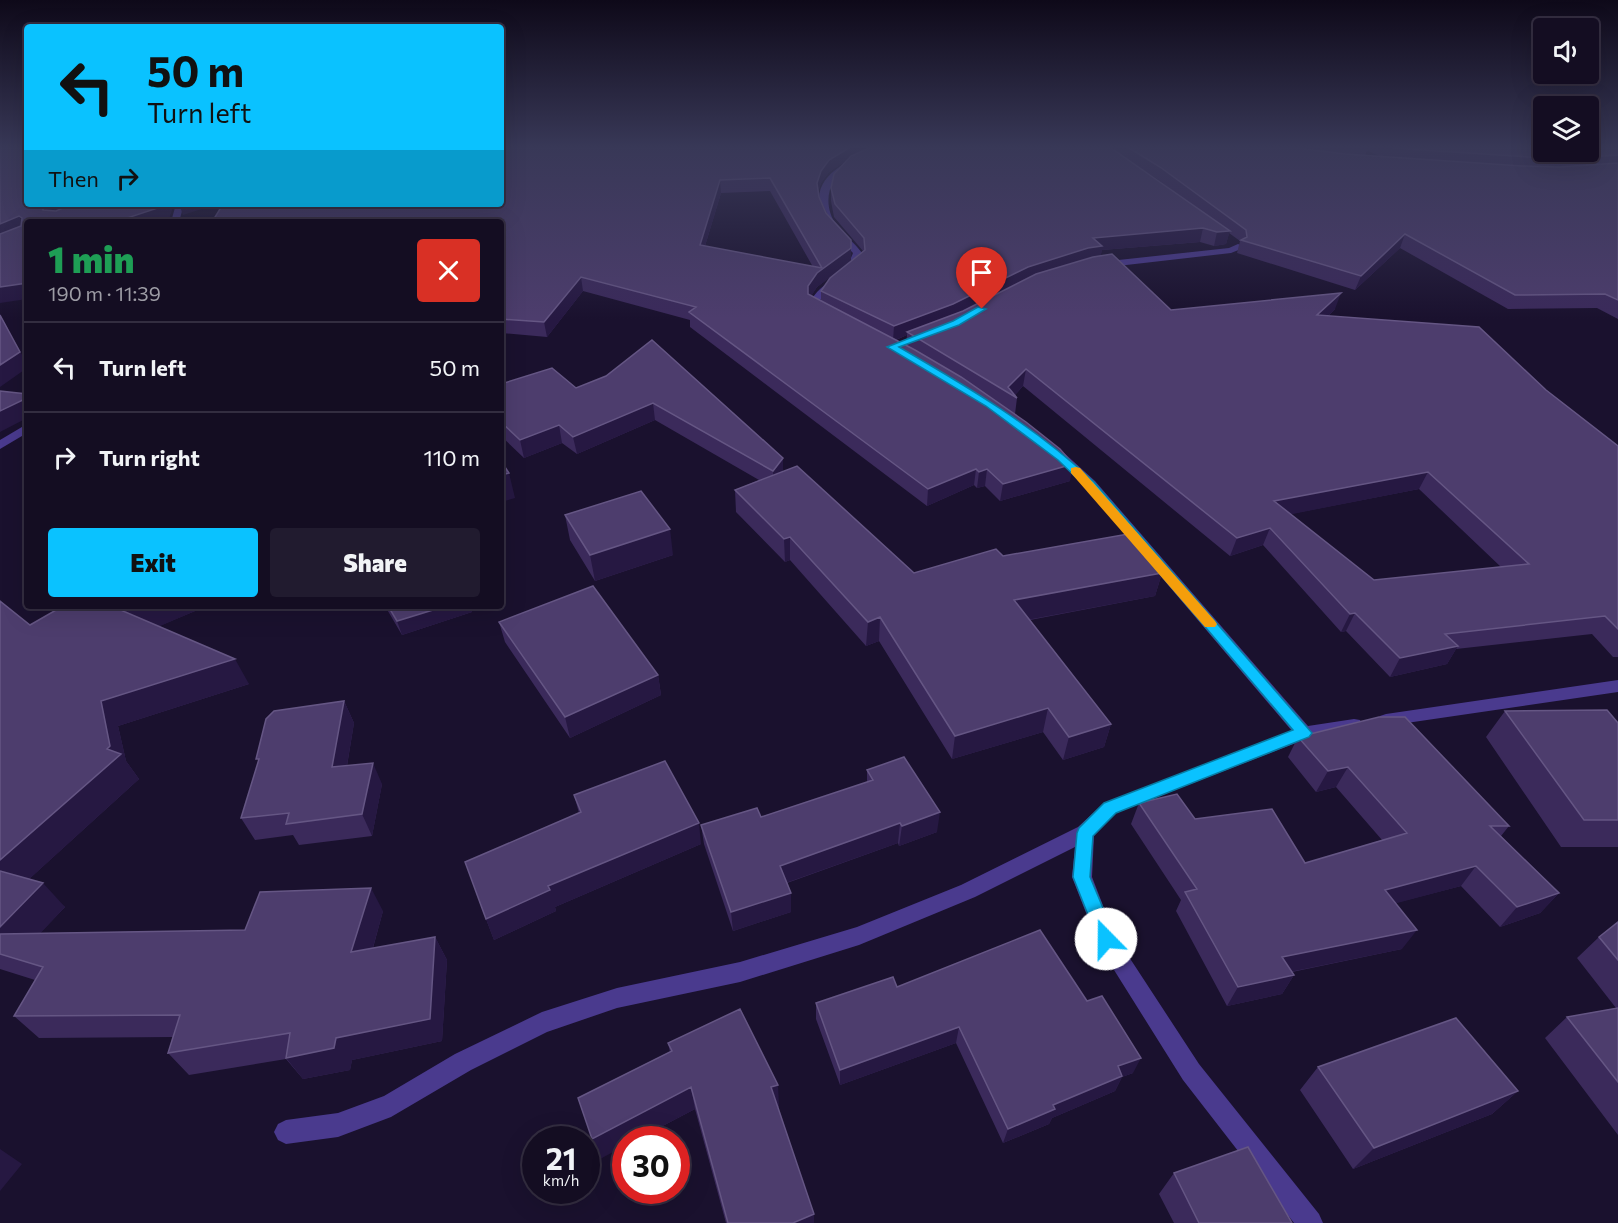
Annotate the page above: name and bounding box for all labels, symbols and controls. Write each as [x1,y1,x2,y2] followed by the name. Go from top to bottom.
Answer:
[1533,18,1599,162] map controls
[1533,18,1599,84] button: sound
[147,44,244,96] text: 50 m
[48,48,126,126] icon: left
[147,96,251,129] text: Turn left
[1533,96,1599,162] button: layers
[111,162,144,195] icon: right
[48,165,99,192] text: Then
[48,236,134,280] text: 1 min
[417,239,480,302] button: close
[956,247,1007,309] pin
[965,256,998,289] icon: arrive
[48,281,161,305] text: 190 m · 11:39
[48,351,81,384] icon: left
[99,354,186,381] text: Turn left
[430,354,480,381] text: 50 m
[48,441,81,474] icon: right
[99,444,200,471] text: Turn right
[423,444,480,471] text: 110 m
[48,528,258,597] button: Exit
[270,528,480,597] button: Share
[1074,907,1138,971] position arrow
[612,1126,690,1204] speed limit sign: 30
[546,1139,576,1176] text: 21
[543,1171,579,1189] text: km/h

